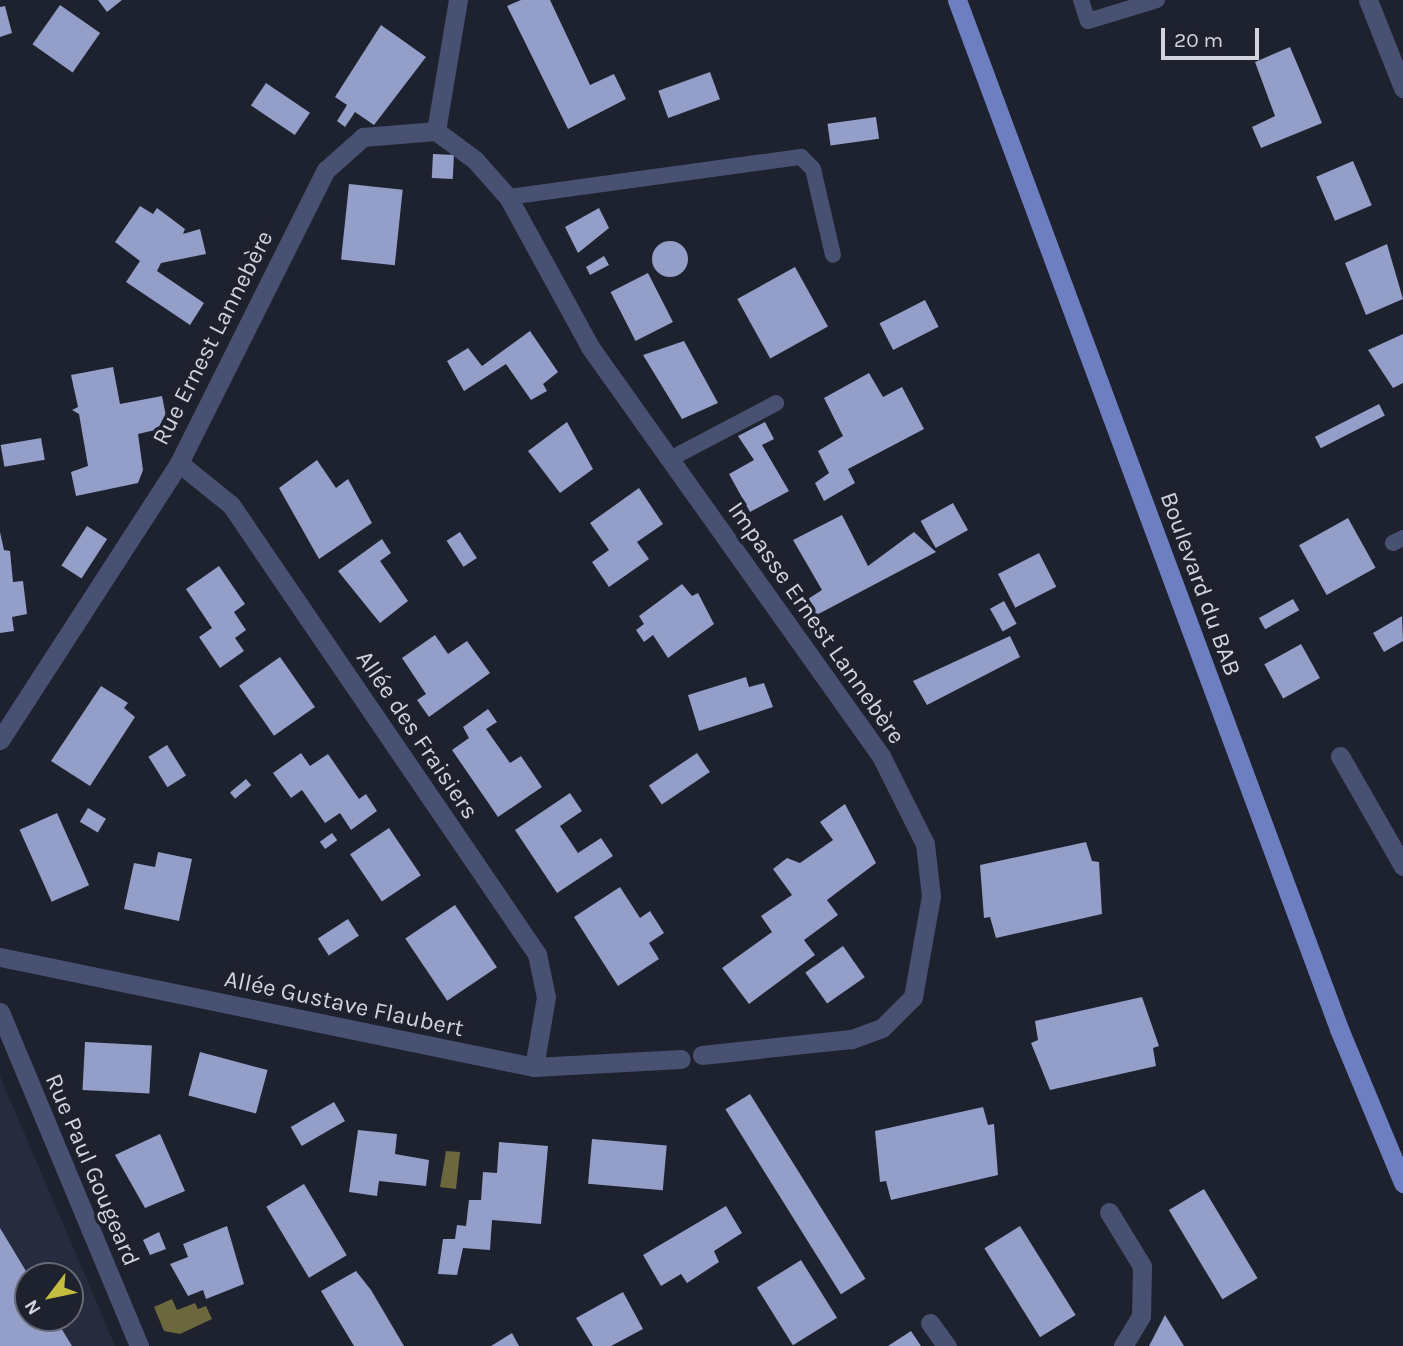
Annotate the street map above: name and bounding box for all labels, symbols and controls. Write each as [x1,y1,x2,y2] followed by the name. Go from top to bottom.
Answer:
[1165,14,1263,58] scale bar
[1174,28,1223,52] text: 20 m
[146,226,280,450] street label: Rue Ernest Lannebère
[1153,488,1247,680] street label: Boulevard du BAB
[721,496,911,750] street label: Impasse Ernest Lannebère
[350,645,484,825] street label: Allée des Fraisiers
[222,965,466,1043] street label: Allée Gustave Flaubert
[39,1070,145,1270] street label: Rue Paul Gougeard
[14,1262,84,1332] north arrow
[20,1295,46,1319] text: N

